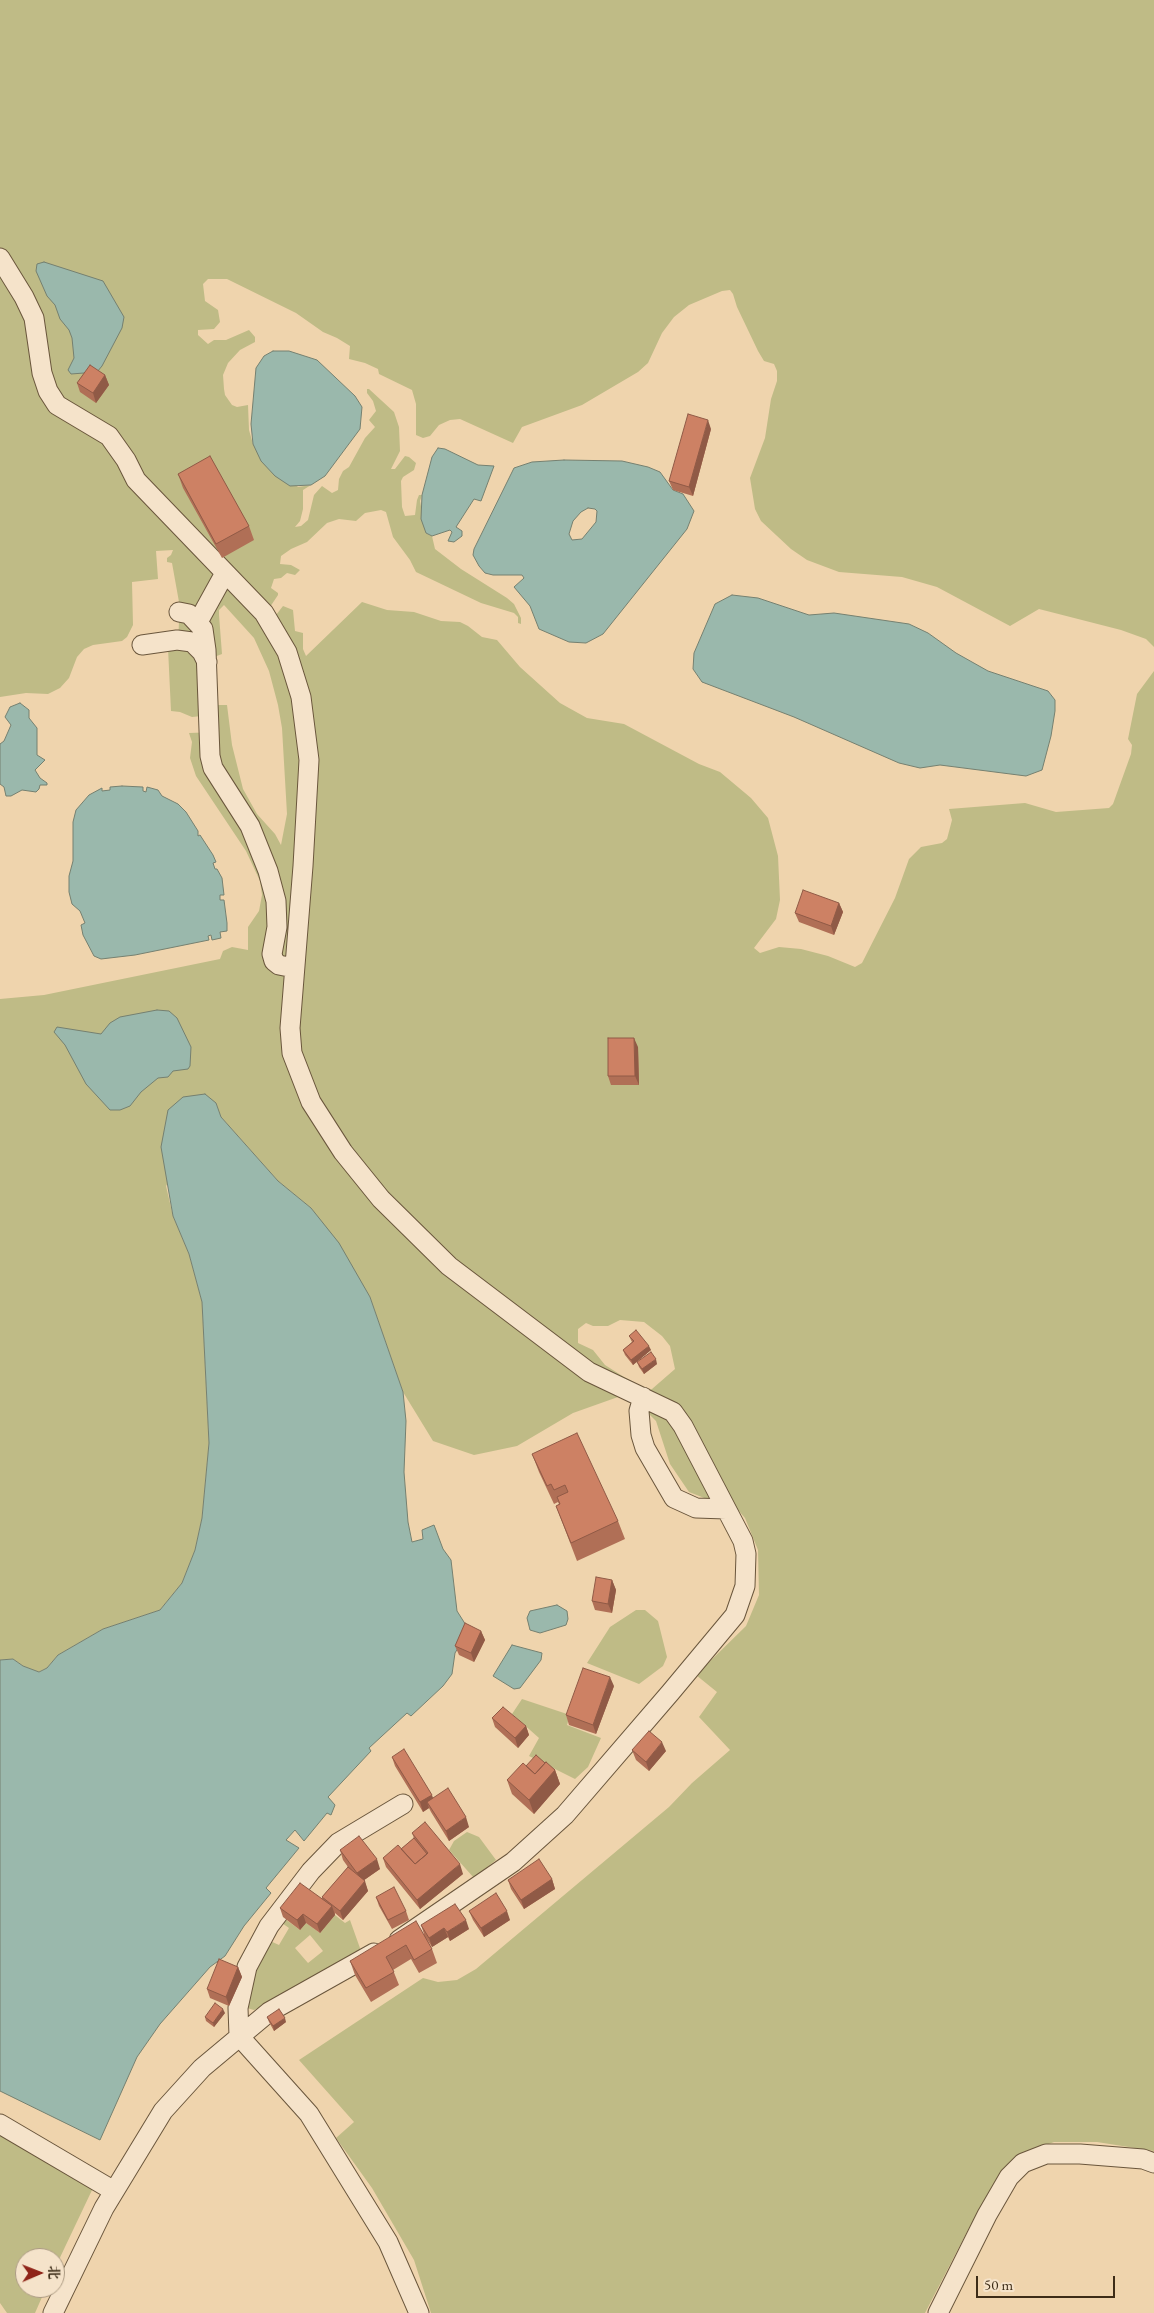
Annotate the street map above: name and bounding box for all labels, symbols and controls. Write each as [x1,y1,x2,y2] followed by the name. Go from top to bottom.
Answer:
[15,2248,65,2298] north arrow
[45,2266,63,2280] text: 北
[979,2266,1118,2298] scale bar
[984,2275,1013,2294] text: 50 m

